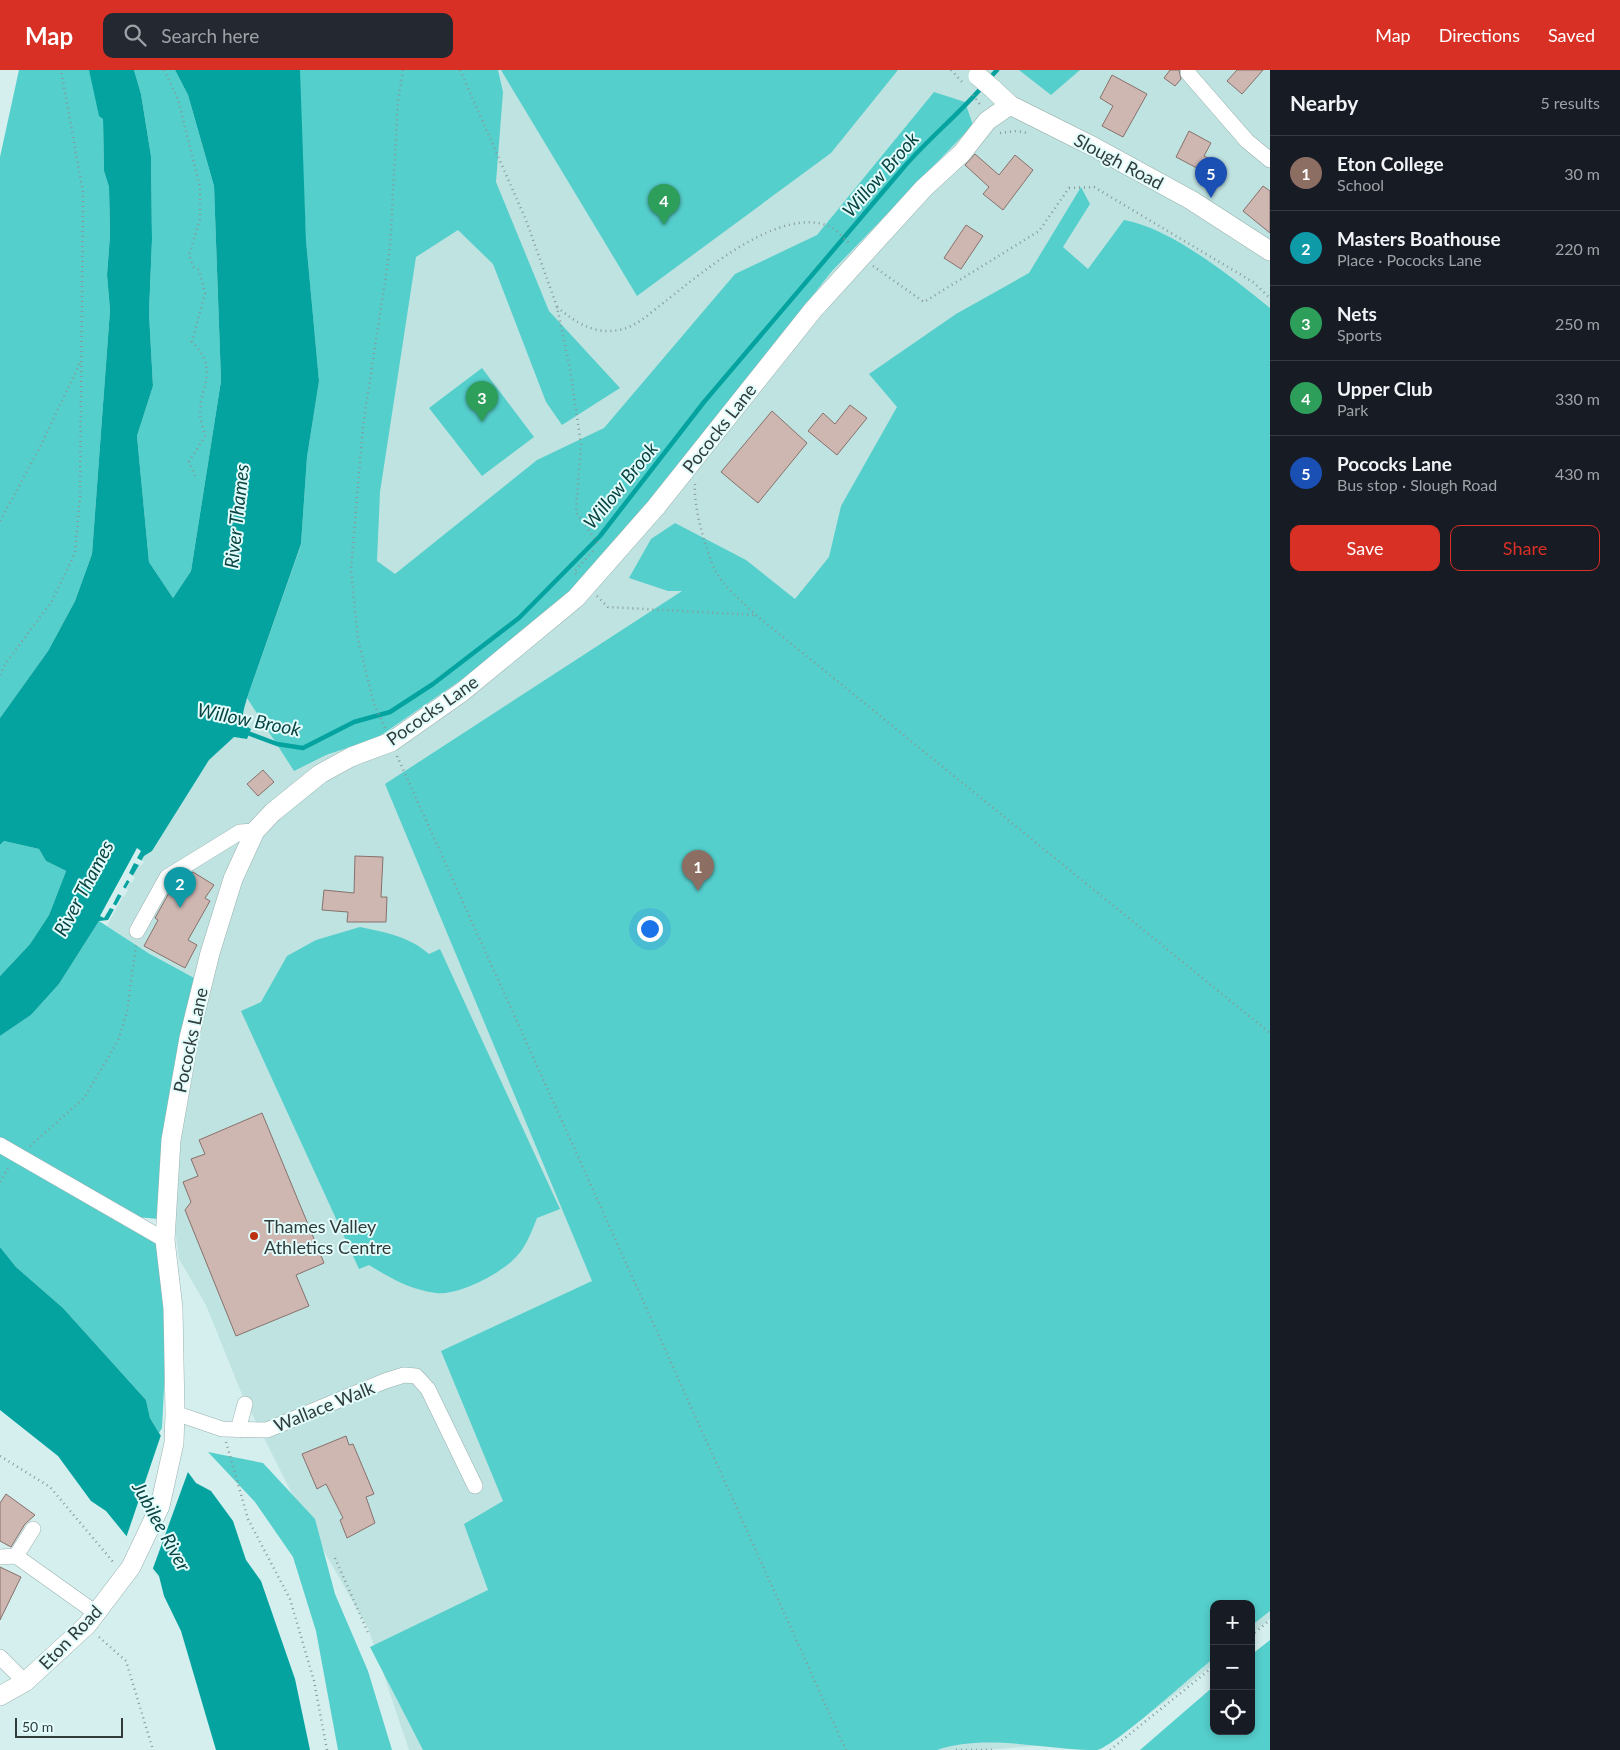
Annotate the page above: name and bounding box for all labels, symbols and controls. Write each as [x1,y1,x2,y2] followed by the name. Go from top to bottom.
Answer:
[103,13,453,58] search box
[25,21,73,50] text: Map
[121,21,149,49] icon: search
[161,24,259,47] text: Search here
[1375,24,1411,46] text: Map
[1439,24,1520,46] text: Directions
[1548,24,1595,46] text: Saved
[1290,90,1358,115] text: Nearby
[1540,93,1600,112] text: 5 results
[837,126,924,221] water label: Willow Brook
[1071,128,1167,194] street label: Slough Road
[1337,152,1444,175] text: Eton College
[1195,157,1227,198] pin: 5
[1301,164,1311,183] text: 1
[1564,164,1600,183] text: 30 m
[1337,175,1384,194] text: School
[648,184,680,225] pin: 4
[1337,227,1501,250] text: Masters Boathouse
[1301,239,1311,258] text: 2
[1555,239,1600,258] text: 220 m
[1337,250,1482,269] text: Place · Pococks Lane
[1337,302,1377,325] text: Nets
[1301,314,1311,333] text: 3
[1555,314,1600,333] text: 250 m
[1337,325,1382,344] text: Sports
[1337,377,1433,400] text: Upper Club
[677,379,761,477] street label: Pococks Lane
[466,381,498,422] pin: 3
[1301,389,1311,408] text: 4
[1555,389,1600,408] text: 330 m
[1337,400,1368,419] text: Park
[578,436,663,533] water label: Willow Brook
[1337,452,1452,475] text: Pococks Lane
[219,462,253,569] water label: River Thames
[1301,464,1311,483] text: 5
[1555,464,1600,483] text: 430 m
[1337,475,1497,494] text: Bus stop · Slough Road
[1290,525,1440,571] button: Save
[1450,525,1600,571] button: Share
[382,670,482,750] street label: Pococks Lane
[195,698,304,740] water label: Willow Brook
[48,836,118,940] water label: River Thames
[682,850,714,891] pin: 1
[164,867,196,908] pin: 2
[637,916,663,942] your location
[168,985,212,1095] street label: Pococks Lane
[264,1215,391,1258] place label: Thames Valley Athletics Centre
[248,1230,260,1242] marker: Thames Valley Athletics Centre
[271,1376,378,1436] street label: Wallace Walk
[128,1476,196,1575] water label: Jubilee River
[34,1600,106,1674] street label: Eton Road
[1210,1600,1255,1735] map controls
[1210,1600,1255,1645] button: +
[1210,1645,1255,1690] button: −
[1210,1690,1255,1735] button: locate
[15,1715,122,1738] scale bar
[22,1718,53,1735] text: 50 m

